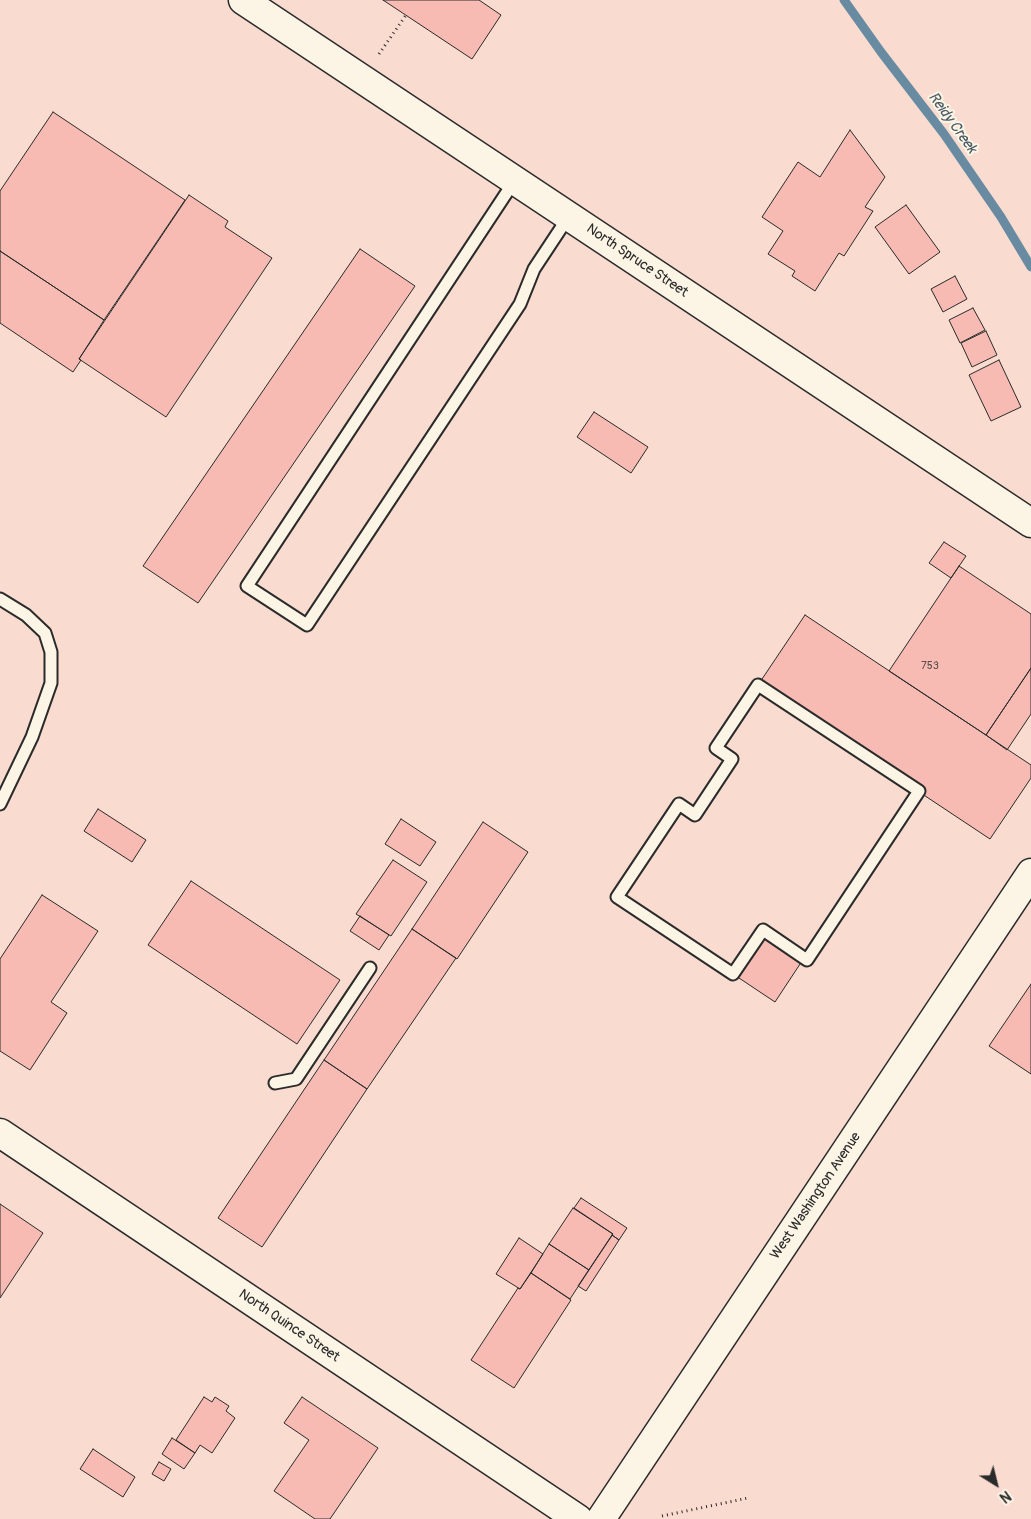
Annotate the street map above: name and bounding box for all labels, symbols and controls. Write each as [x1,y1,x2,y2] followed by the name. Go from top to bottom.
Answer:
[924,89,980,157] water label: Reidy Creek
[583,221,691,301] street label: North Spruce Street
[921,659,939,673] house number: 753
[767,1129,865,1263] street label: West Washington Avenue
[235,1286,343,1366] street label: North Quince Street
[971,1459,1021,1509] north arrow
[996,1487,1014,1506] text: N

